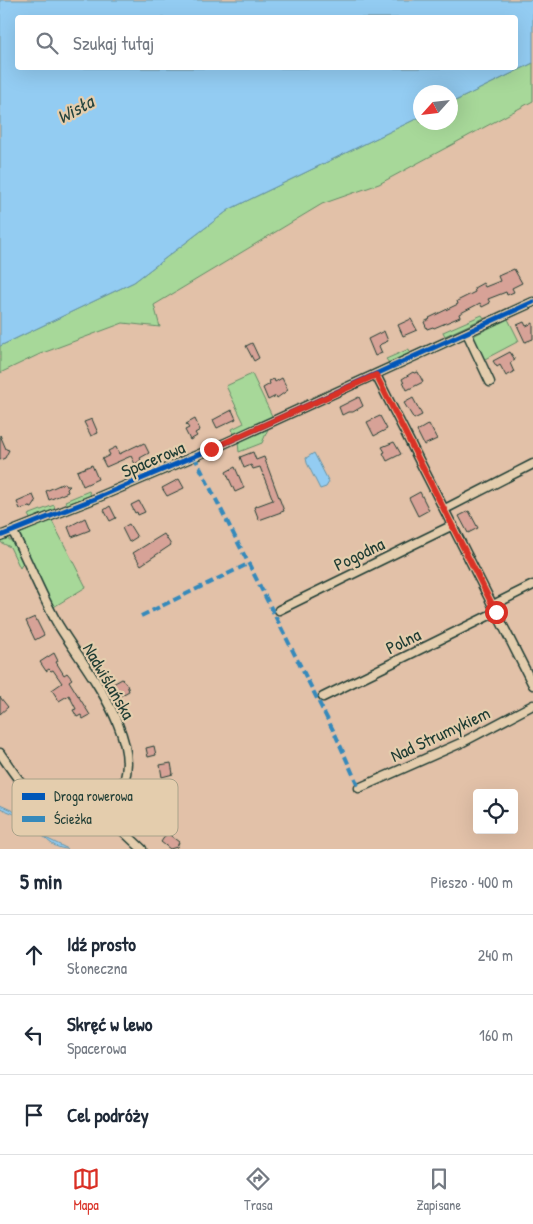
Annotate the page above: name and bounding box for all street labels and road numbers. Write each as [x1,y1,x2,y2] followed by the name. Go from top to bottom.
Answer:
[117,434,189,484] street label: Spacerowa
[330,531,388,577] street label: Pogodna
[381,622,425,660] street label: Polna
[77,638,141,724] street label: Nadwiślańska
[386,700,494,768] street label: Nad Strumykiem

